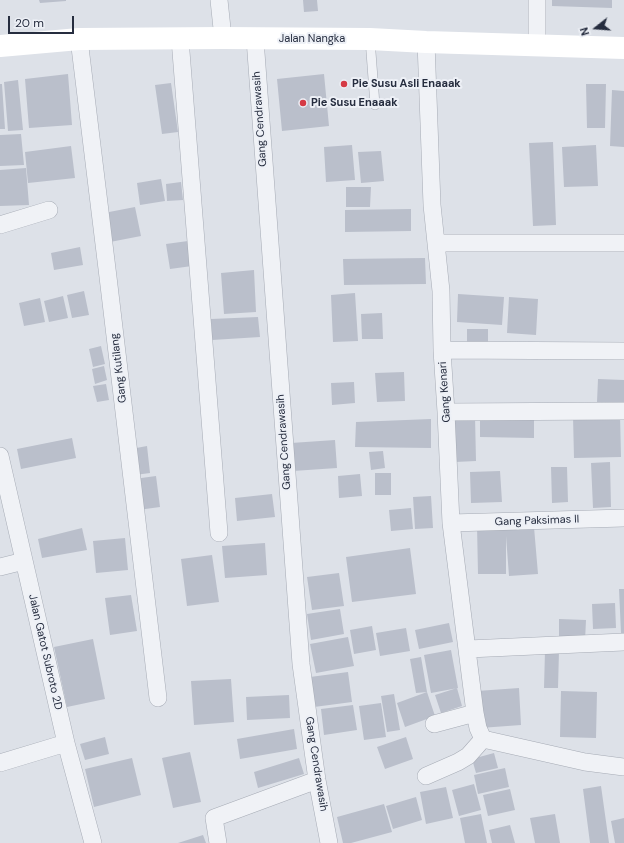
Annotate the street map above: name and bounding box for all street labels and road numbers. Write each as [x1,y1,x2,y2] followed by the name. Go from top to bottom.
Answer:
[279,32,345,46] street label: Jalan Nangka
[250,71,270,167] street label: Gang Cendrawasih
[108,332,130,404] street label: Gang Kutilang
[436,361,454,423] street label: Gang Kenari
[274,394,294,490] street label: Gang Cendrawasih
[495,513,579,529] street label: Gang Paksimas II
[25,593,65,711] street label: Jalan Gatot Subroto 2D
[302,716,330,812] street label: Gang Cendrawasih

